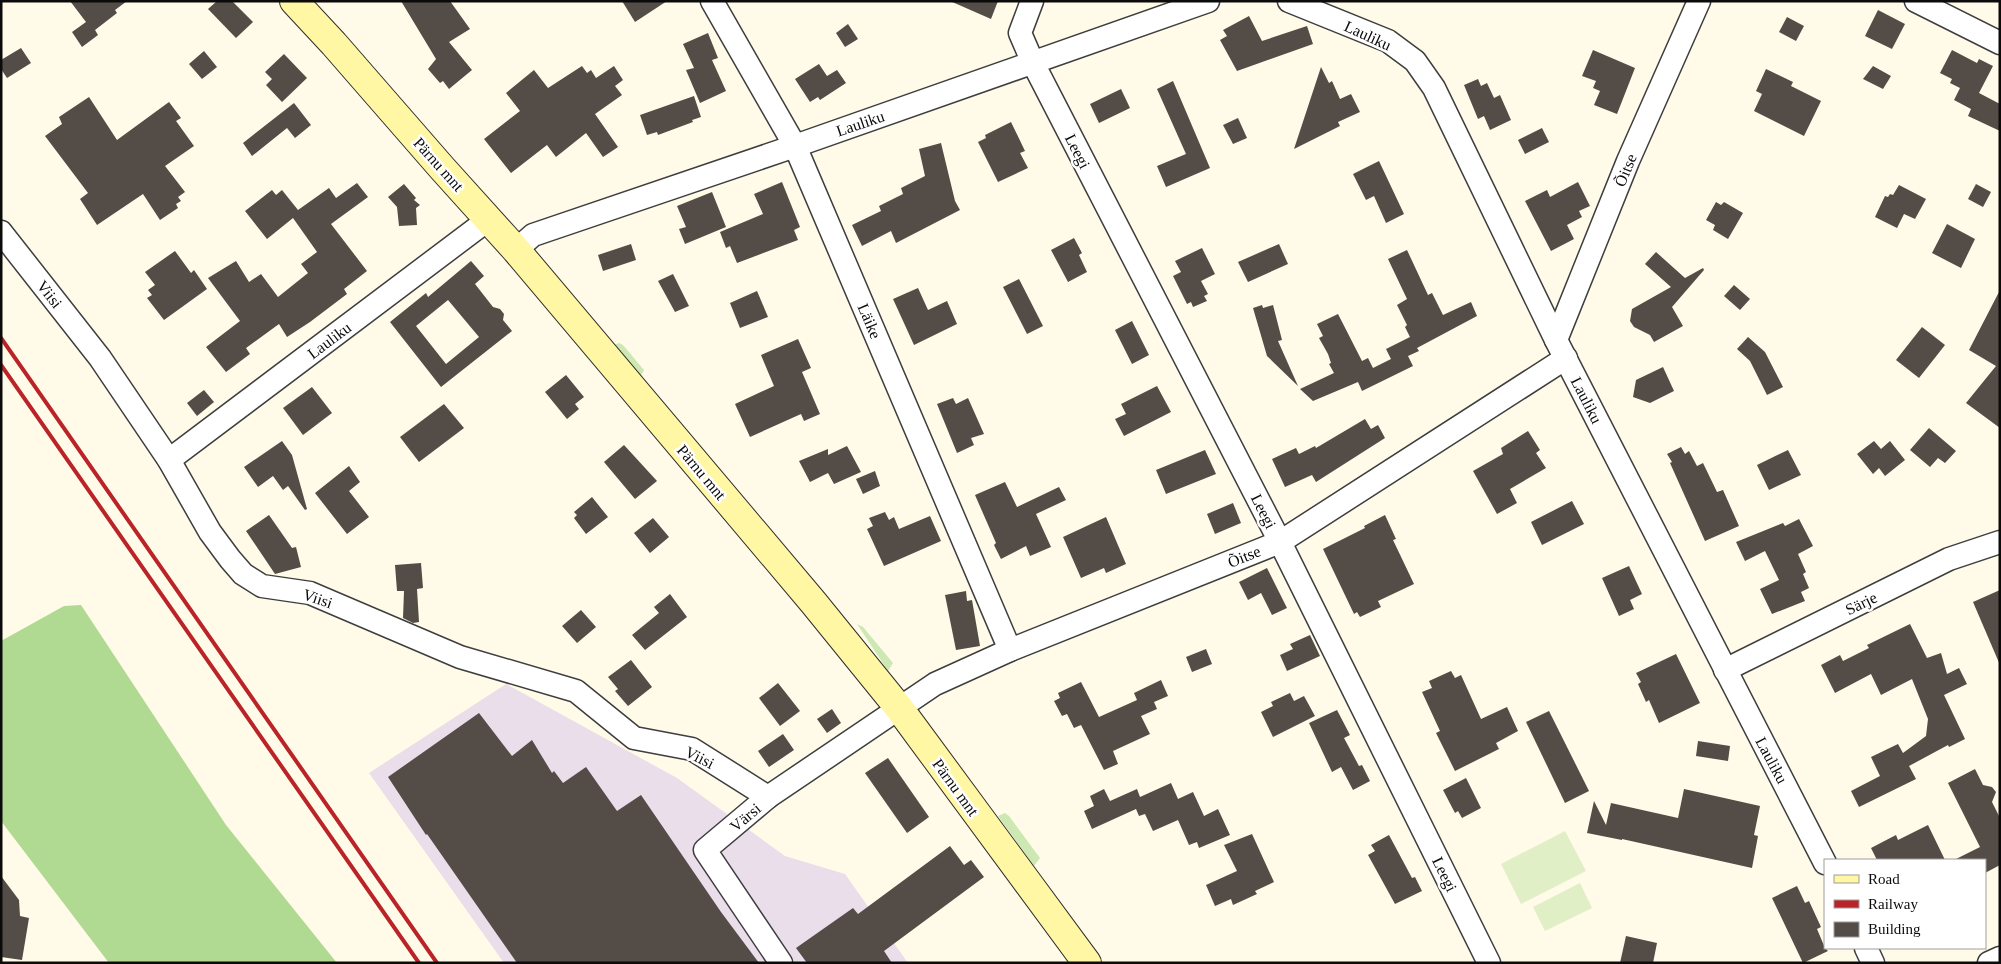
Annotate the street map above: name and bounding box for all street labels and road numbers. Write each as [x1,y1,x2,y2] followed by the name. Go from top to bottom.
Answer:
[1342,17,1394,54] street label: Lauliku
[834,107,886,140] street label: Lauliku
[1061,131,1094,172] street label: Leegi
[410,134,467,195] street label: Pärnu mnt
[1611,151,1640,189] street label: Õitse
[34,277,66,312] street label: Viisi
[855,301,884,341] street label: Läike
[304,319,354,362] street label: Lauliku
[1568,374,1605,426] street label: Lauliku
[674,441,730,504] street label: Pärnu mnt
[1247,491,1280,532] street label: Leegi
[1225,542,1263,571] street label: Õitse
[301,586,335,612] street label: Viisi
[1843,589,1880,619] street label: Särje
[1752,734,1791,786] street label: Lauliku
[682,743,718,772] street label: Viisi
[929,756,982,820] street label: Pärnu mnt
[727,799,764,835] street label: Värsi
[1428,854,1460,895] street label: Leegi

